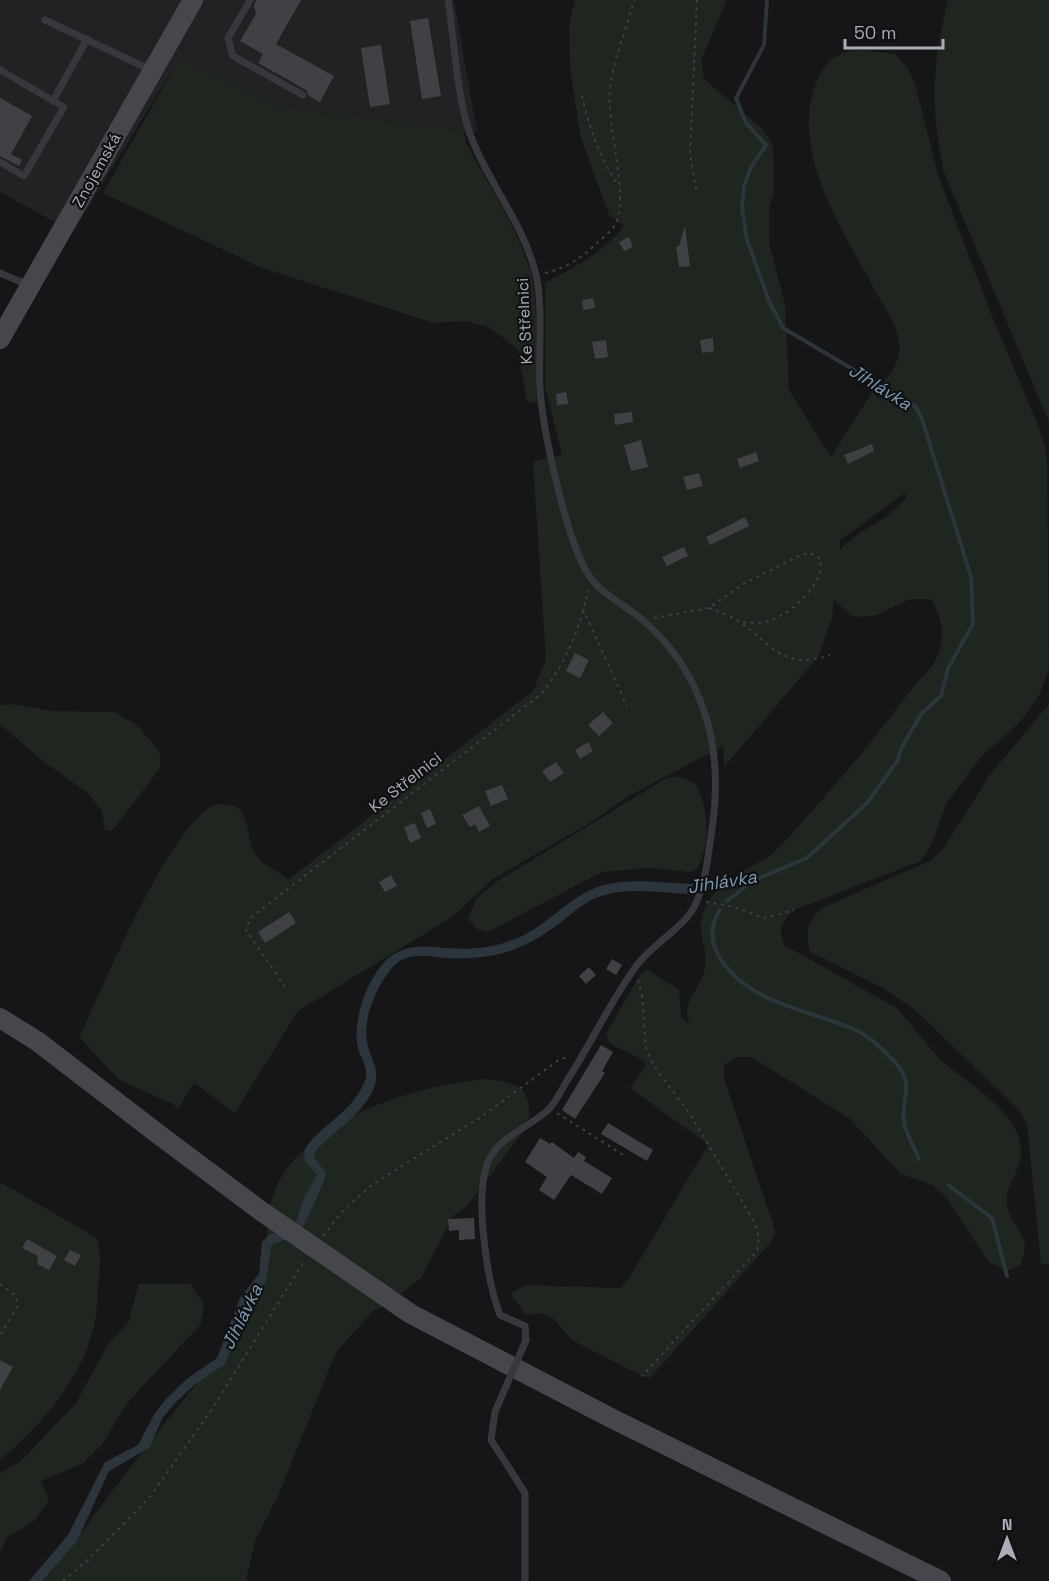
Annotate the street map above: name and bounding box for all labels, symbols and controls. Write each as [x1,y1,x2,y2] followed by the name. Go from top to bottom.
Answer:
[845,12,942,50] scale bar
[854,21,896,44] text: 50 m
[67,129,126,211] street label: Znojemská
[512,277,537,365] street label: Ke Střelnici
[845,358,917,415] water label: Jihlávka
[365,747,446,817] street label: Ke Střelnici
[686,865,759,898] water label: Jihlávka
[216,1280,268,1353] water label: Jihlávka
[977,1509,1037,1569] north arrow
[1002,1514,1012,1535] text: N

